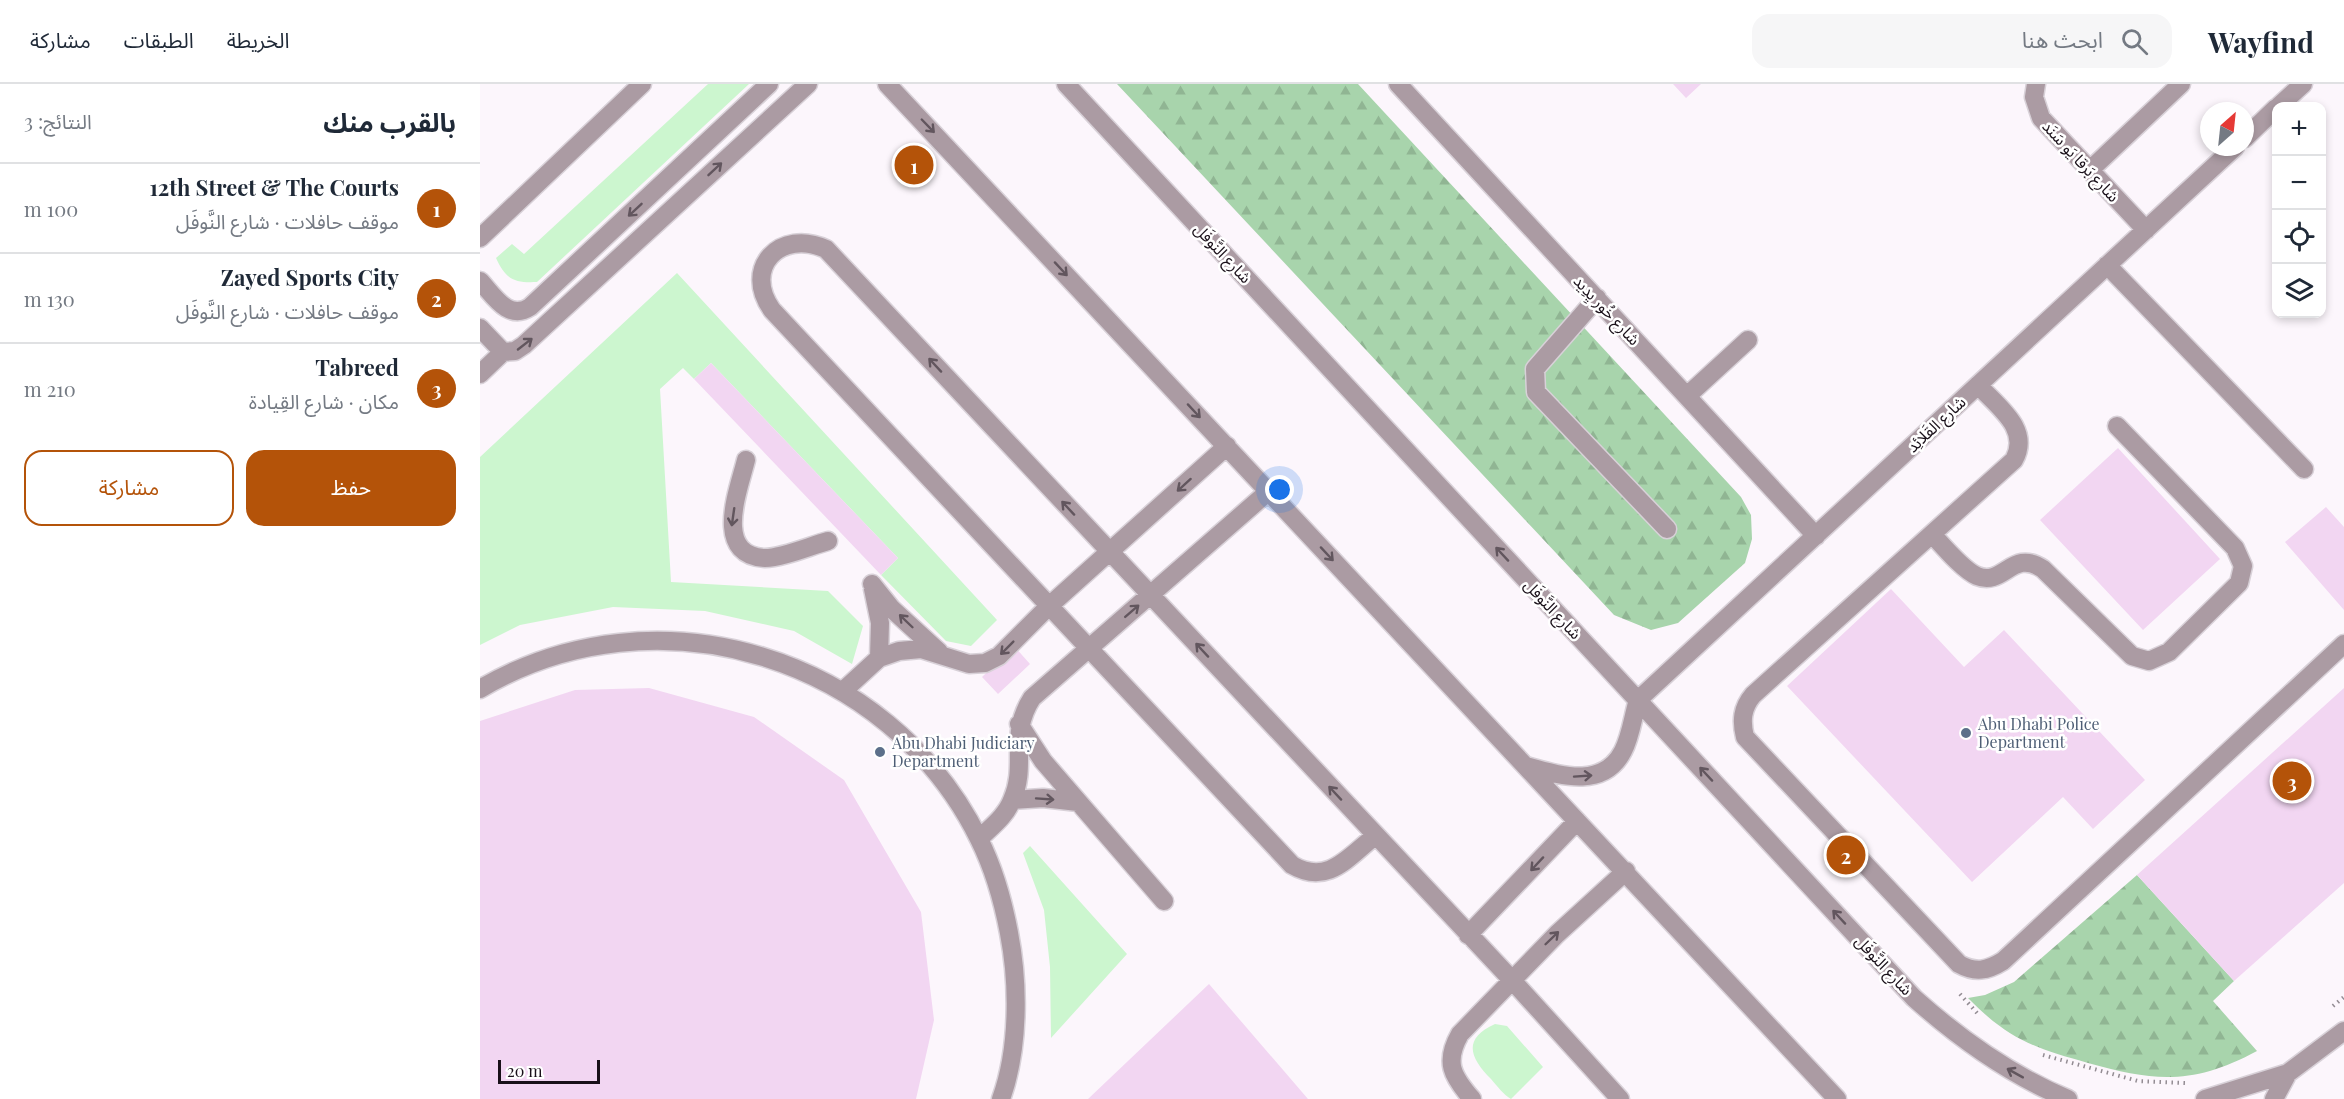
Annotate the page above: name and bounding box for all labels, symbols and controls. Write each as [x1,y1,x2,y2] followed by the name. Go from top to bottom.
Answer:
[1752,14,2172,68] search box
[2208,23,2314,60] text: Wayfind
[2022,24,2103,54] text: ابحث هنا
[30,25,91,53] text: مشاركة
[124,25,194,53] text: الطبقات
[227,25,290,53] text: الخريطة
[2118,25,2151,58] icon: search
[2200,102,2254,156] north arrow
[2272,102,2326,318] map controls
[2272,102,2326,156] button: +
[323,104,456,139] text: بالقرب منك
[24,107,92,134] text: النتائج: 3
[2036,115,2125,208] street label: شارع بَرقا يَو سَنَد
[921,119,935,134] one-way arrow
[894,142,934,188] pin: 1
[2272,156,2326,210] button: −
[708,162,723,176] one-way arrow
[149,172,399,202] text: 12th Street & The Courts
[24,195,78,222] text: 100 m
[433,195,440,222] text: 1
[627,203,642,217] one-way arrow
[176,207,399,234] text: موقف حافلات · شارع النَّوفَل
[2272,210,2326,264] button: locate
[1188,218,1257,289] street label: شارع النَّوفَل
[1054,261,1068,276] one-way arrow
[221,262,399,292] text: Zayed Sports City
[2272,264,2326,318] button: layers
[1567,270,1645,351] street label: شارع خُور يِدِيد
[24,285,75,312] text: 130 m
[431,285,442,312] text: 2
[176,297,399,324] text: موقف حافلات · شارع النَّوفَل
[517,337,533,350] one-way arrow
[315,352,399,382] text: Tabreed
[928,358,942,373] one-way arrow
[24,375,76,402] text: 210 m
[432,375,441,402] text: 3
[249,387,399,414] text: مكان · شارع القِيادة
[1902,391,1972,459] street label: شارع القَلائِد
[1187,403,1201,418] one-way arrow
[24,450,234,526] button: مشاركة
[246,450,456,526] button: حفظ
[1265,475,1294,504] your location
[1177,478,1192,492] one-way arrow
[1062,501,1076,516] one-way arrow
[728,506,739,526] one-way arrow
[1320,546,1334,561] one-way arrow
[1495,547,1510,562] one-way arrow
[1518,574,1587,645] street label: شارع النَّوفَل
[1124,604,1140,617] one-way arrow
[898,614,913,629] one-way arrow
[999,641,1014,655] one-way arrow
[1195,643,1209,658] one-way arrow
[1977,713,2100,752] place label: Abu Dhabi Police Department
[1959,726,1973,740] marker: Abu Dhabi Police Department
[891,732,1035,771] place label: Abu Dhabi Judiciary Department
[873,745,887,759] marker: Abu Dhabi Judiciary Department
[2272,758,2312,804] pin: 3
[1699,767,1714,782] one-way arrow
[1572,770,1592,781] one-way arrow
[1328,785,1342,800] one-way arrow
[1035,794,1055,805] one-way arrow
[1826,832,1866,878] pin: 2
[1531,856,1545,871] one-way arrow
[1832,910,1846,925] one-way arrow
[1849,930,1918,1001] street label: شارع النَّوفَل
[1545,931,1560,946] one-way arrow
[498,1057,600,1084] scale bar
[507,1060,542,1081] text: 20 m
[2007,1067,2024,1079] one-way arrow

